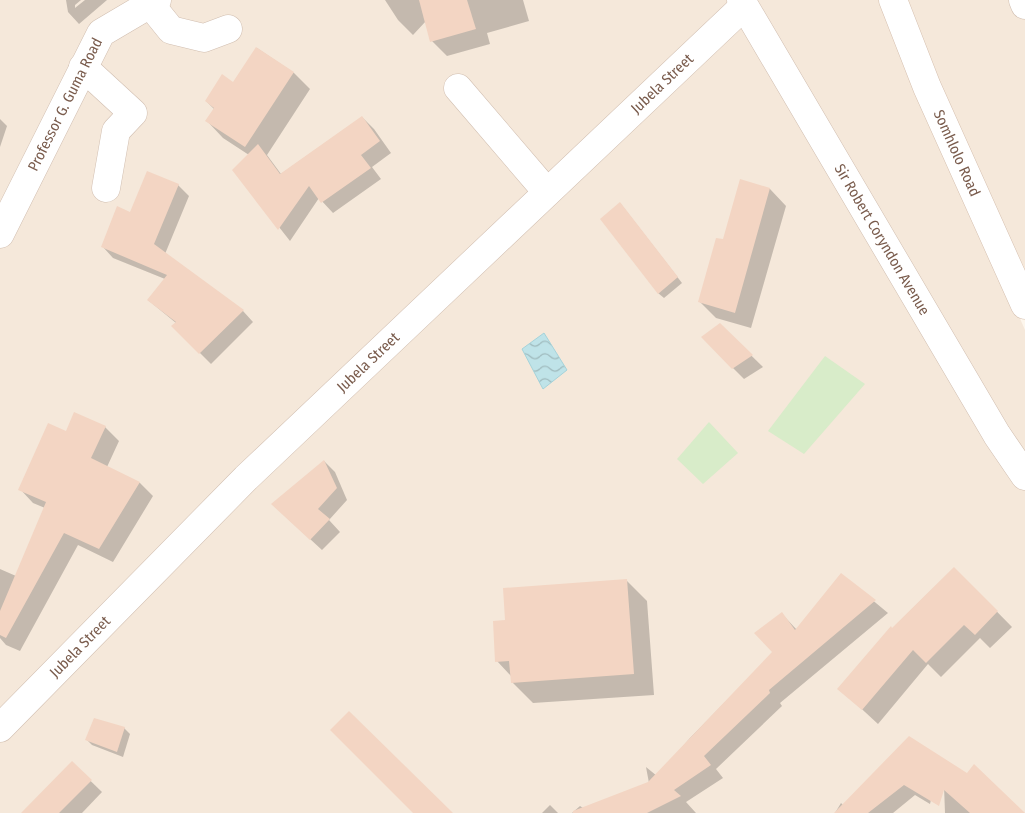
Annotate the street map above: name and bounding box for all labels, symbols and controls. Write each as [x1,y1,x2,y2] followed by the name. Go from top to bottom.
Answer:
[24,35,106,174] street label: Professor G. Guma Road
[627,50,697,117] street label: Jubela Street
[929,107,984,199] street label: Somhlolo Road
[830,161,934,319] street label: Sir Robert Coryndon Avenue
[333,328,403,396] street label: Jubela Street
[46,612,114,681] street label: Jubela Street

